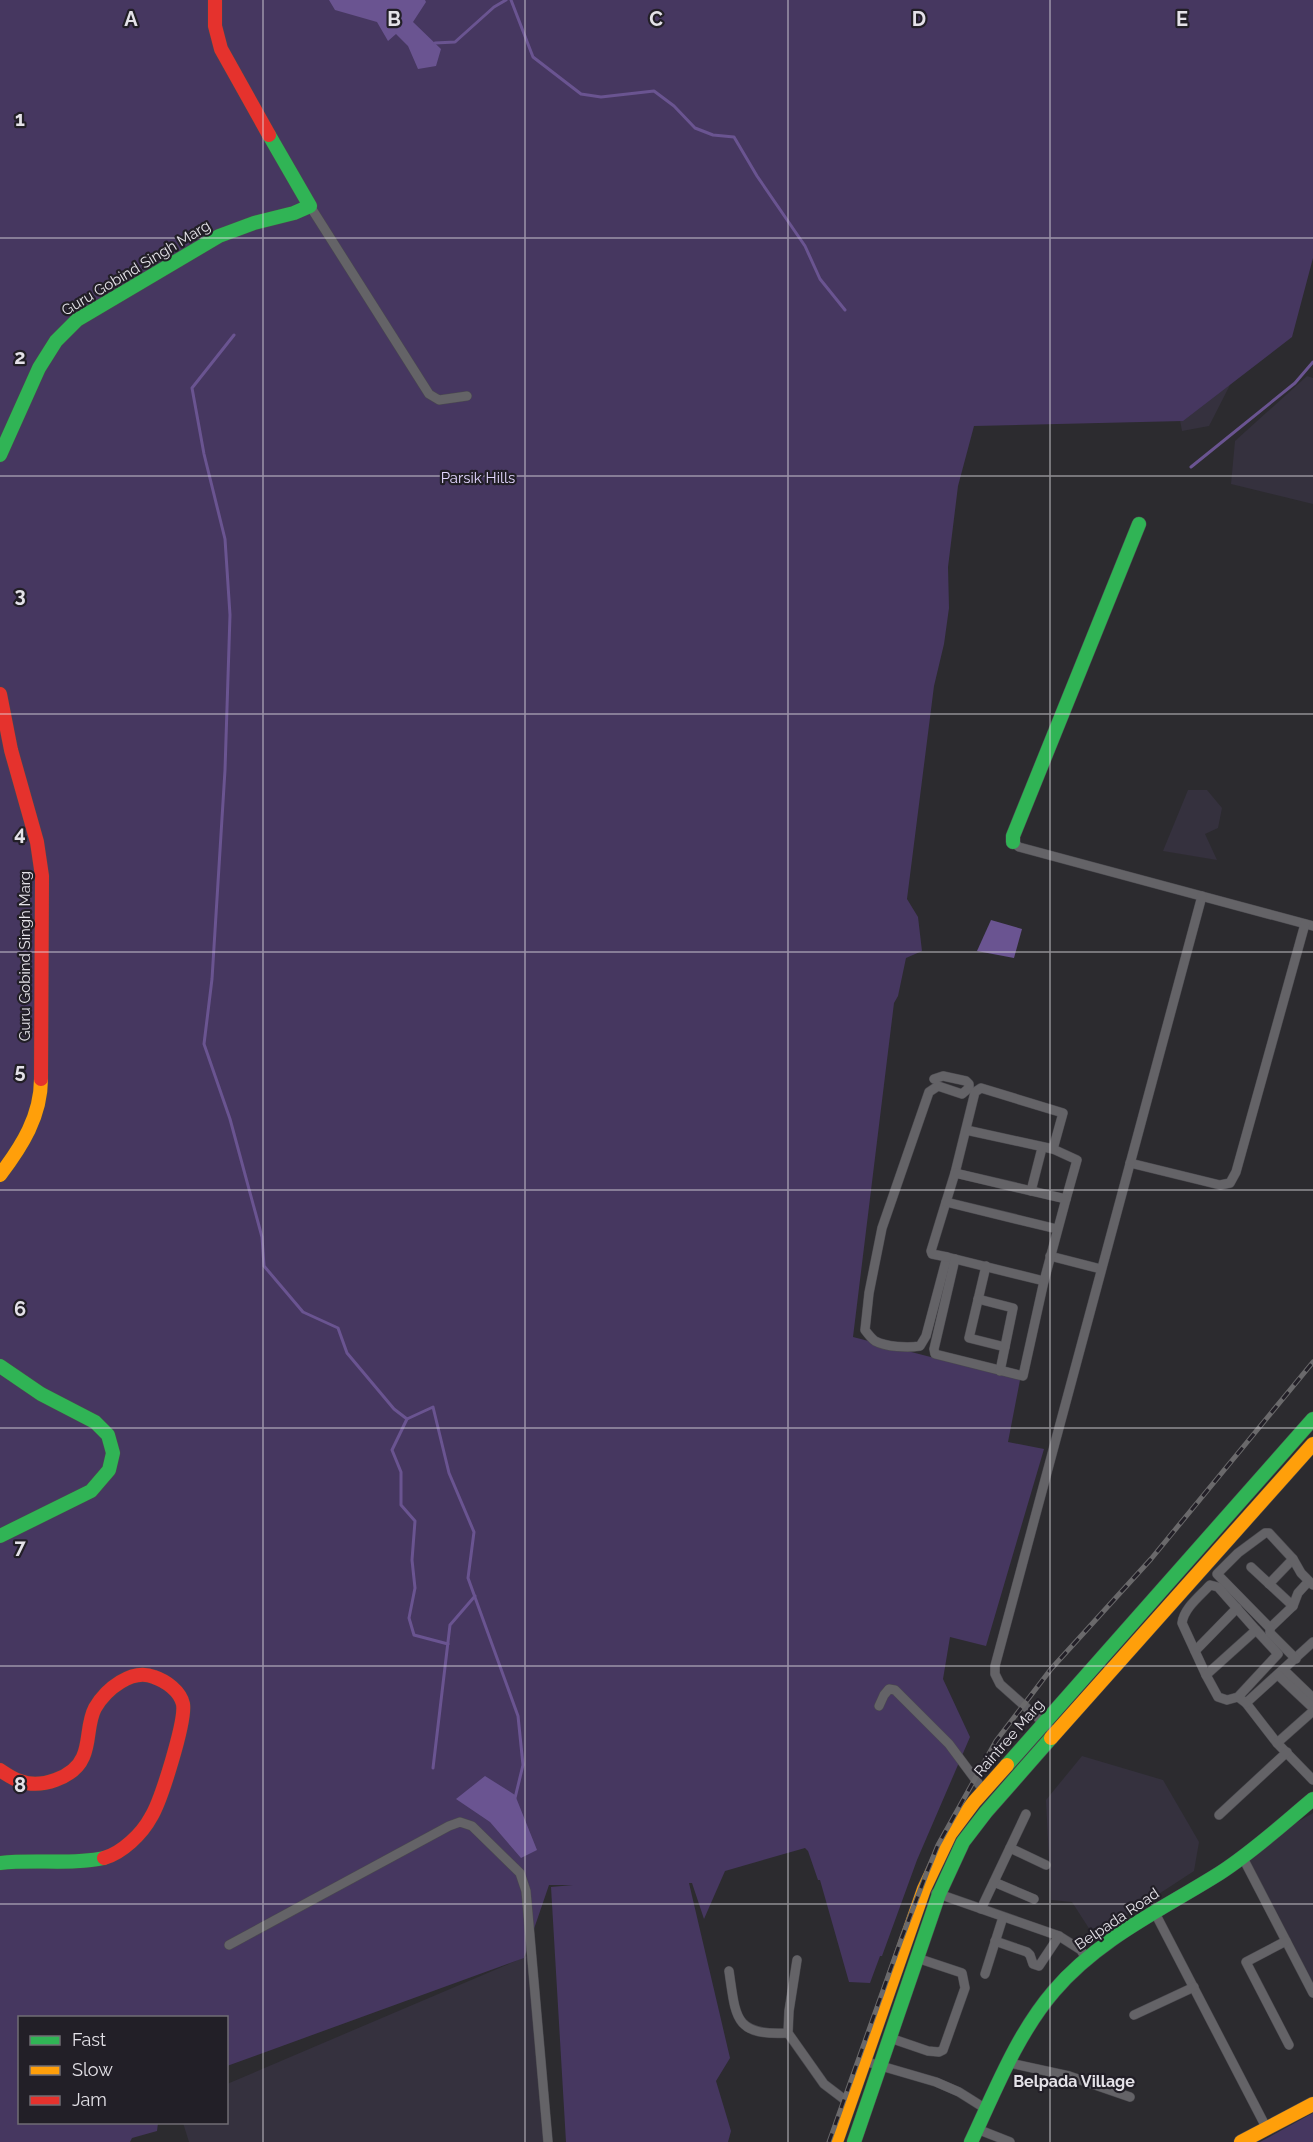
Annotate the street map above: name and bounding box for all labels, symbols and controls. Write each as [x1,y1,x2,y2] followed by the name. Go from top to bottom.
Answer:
[124,7,138,31] text: A
[387,7,401,31] text: B
[649,7,663,31] text: C
[912,7,926,31] text: D
[1176,7,1188,31] text: E
[15,107,25,131] text: 1
[58,216,214,320] street label: Guru Gobind Singh Marg
[14,345,26,369] text: 2
[441,469,515,487] park label: Parsik Hills
[14,583,26,607] text: 3
[14,821,26,845] text: 4
[16,871,34,1041] street label: Guru Gobind Singh Marg
[14,1059,26,1083] text: 5
[14,1297,26,1321] text: 6
[14,1535,26,1559] text: 7
[970,1696,1048,1780] street label: Raintree Marg
[14,1773,26,1797] text: 8
[1071,1884,1163,1954] street label: Belpada Road
[18,2016,228,2124] legend
[72,2029,106,2050] text: Fast
[72,2059,113,2080] text: Slow
[1013,2072,1135,2091] district label: Belpada Village
[72,2089,107,2110] text: Jam

